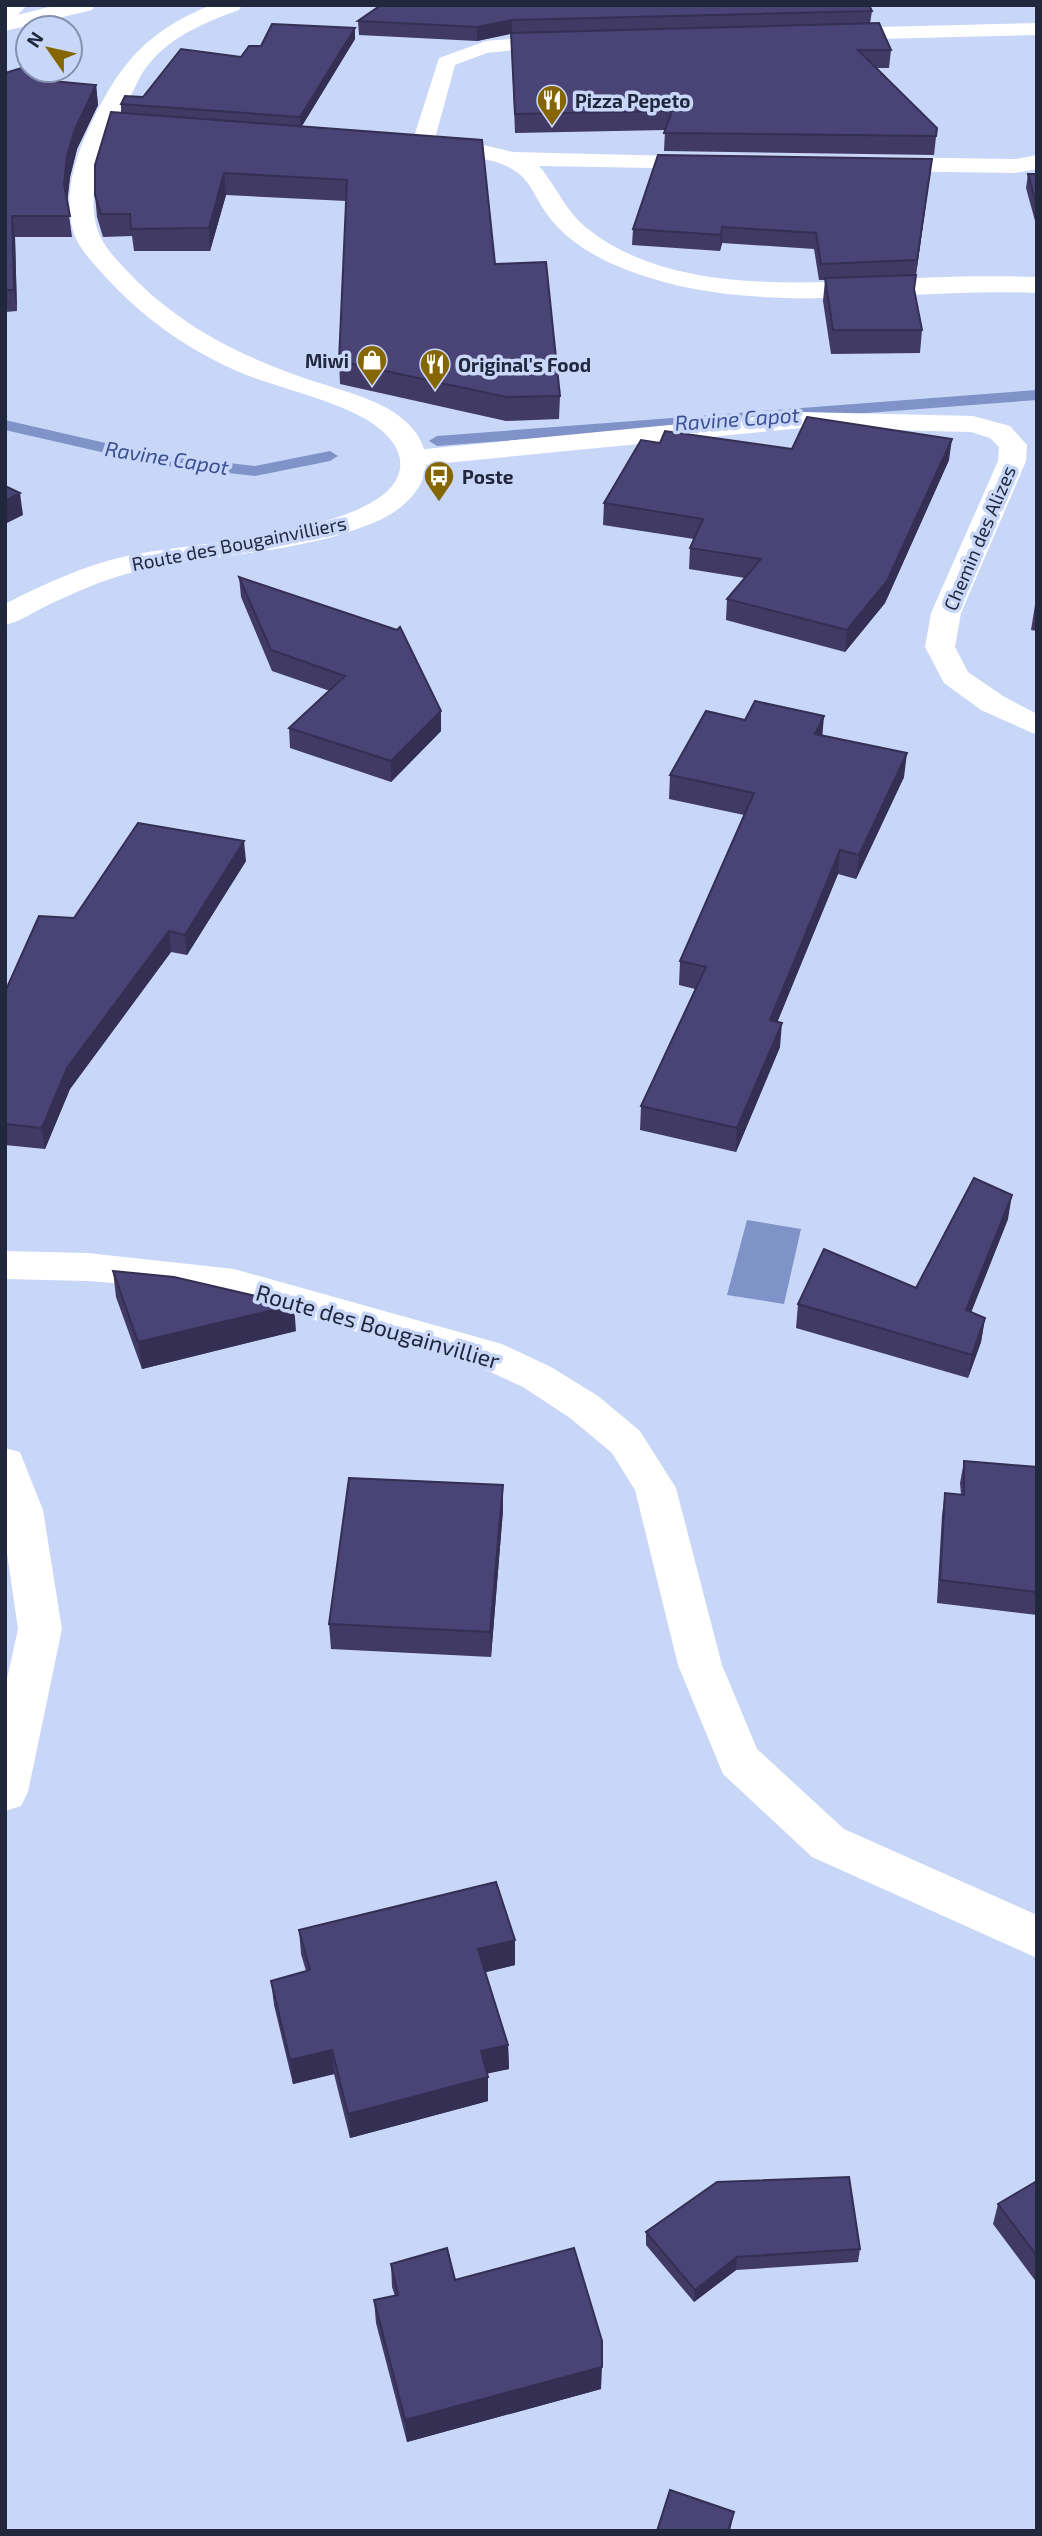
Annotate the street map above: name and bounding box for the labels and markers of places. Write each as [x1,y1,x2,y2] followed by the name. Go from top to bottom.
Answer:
[535,83,569,127] restaurant icon: Pizza Pepeto
[575,89,690,112] place label: Pizza Pepeto
[355,343,389,387] shop icon: Miwi
[418,347,452,391] restaurant icon: Original's Food
[305,349,349,372] place label: Miwi
[458,353,591,376] place label: Original's Food
[422,459,456,503] bus stop icon: Poste
[462,465,514,488] place label: Poste

